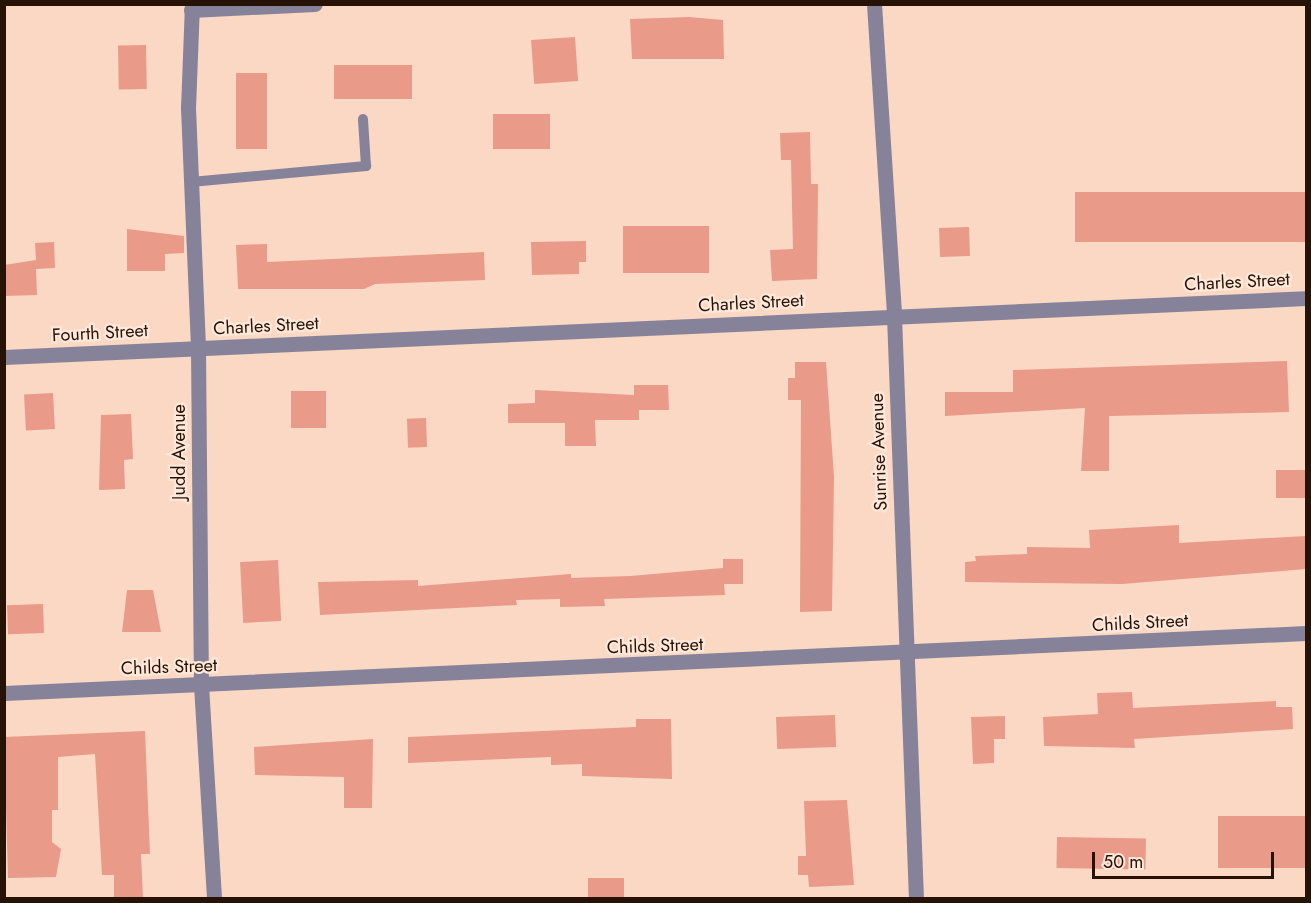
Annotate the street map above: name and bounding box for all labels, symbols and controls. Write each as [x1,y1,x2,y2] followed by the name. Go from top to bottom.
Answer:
[1184,268,1290,296] street label: Charles Street
[698,289,804,317] street label: Charles Street
[213,312,319,340] street label: Charles Street
[51,320,149,346] street label: Fourth Street
[866,393,892,511] street label: Sunrise Avenue
[168,404,190,500] street label: Judd Avenue
[1091,610,1189,636] street label: Childs Street
[606,634,704,658] street label: Childs Street
[120,655,218,679] street label: Childs Street
[1095,840,1276,878] scale bar
[1103,849,1143,875] text: 50 m

